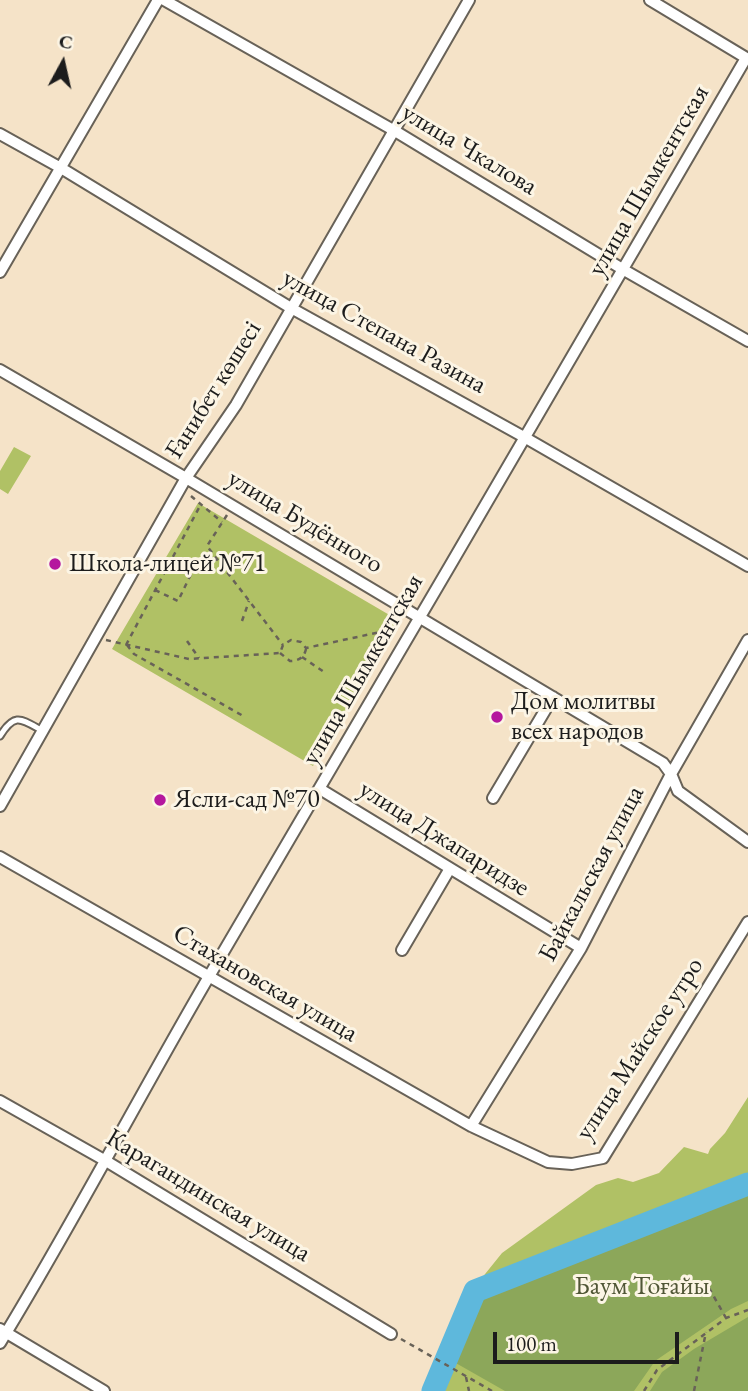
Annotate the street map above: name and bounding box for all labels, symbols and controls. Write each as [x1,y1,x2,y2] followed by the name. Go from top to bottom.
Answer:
[28,28,98,98] north arrow
[58,28,74,55] text: С
[582,80,716,282] street label: улица Шымкентская
[396,97,542,203] street label: улица Чкалова
[277,263,491,401] street label: улица Степана Разина
[159,316,269,464] street label: Ғанибет көшесі
[222,463,388,581] street label: улица Будённого
[69,548,266,580] place label: Школа-лицей №71
[47,556,63,572] marker: Школа-лицей №71
[296,569,430,771] street label: улица Шымкентская
[511,686,656,748] place label: Дом молитвы всех народов
[489,709,505,725] marker: Дом молитвы всех народов
[353,774,535,904] street label: улица Джапаридзе
[532,781,652,967] street label: Байкальская улица
[174,784,320,816] place label: Ясли-сад №70
[152,792,168,808] marker: Ясли-сад №70
[167,918,363,1050] street label: Стахановская улица
[569,952,711,1146] street label: улица Майское утро
[100,1123,316,1269] street label: Карагандинская улица
[575,1271,709,1303] park label: Баум Тоғайы
[496,1318,682,1362] scale bar
[506,1330,557,1357] text: 100 m

